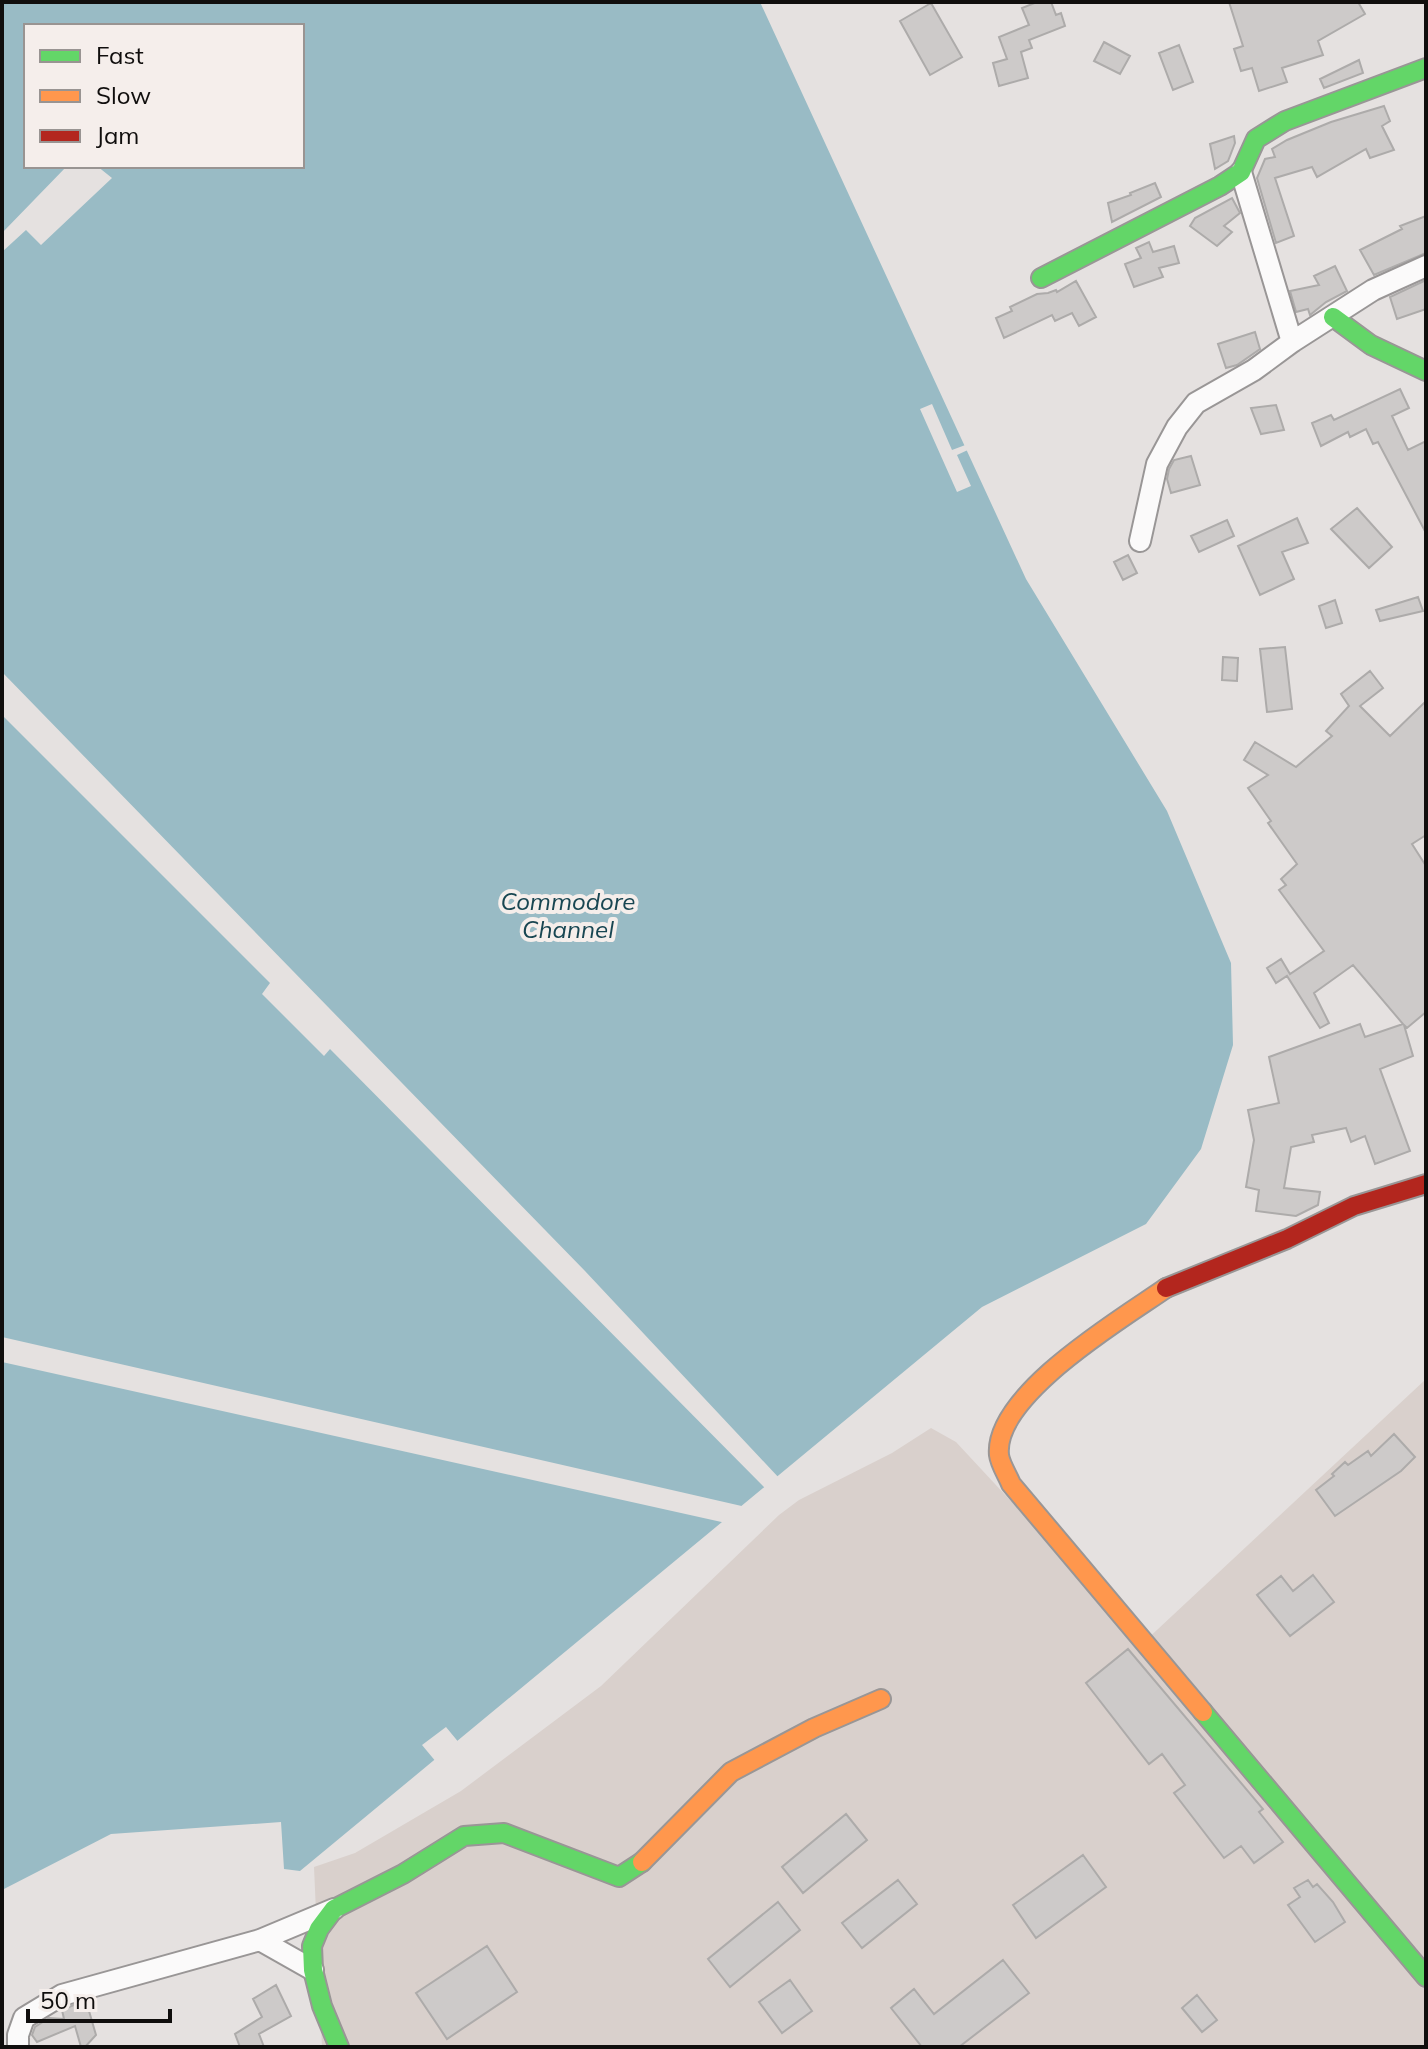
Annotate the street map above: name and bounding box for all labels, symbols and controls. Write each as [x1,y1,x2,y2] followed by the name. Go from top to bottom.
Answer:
[24,24,304,168] legend
[96,40,144,70] text: Fast
[96,80,151,110] text: Slow
[96,120,139,150] text: Jam
[501,886,635,944] water label: Commodore Channel
[28,1973,170,2023] scale bar
[40,1985,96,2015] text: 50 m

